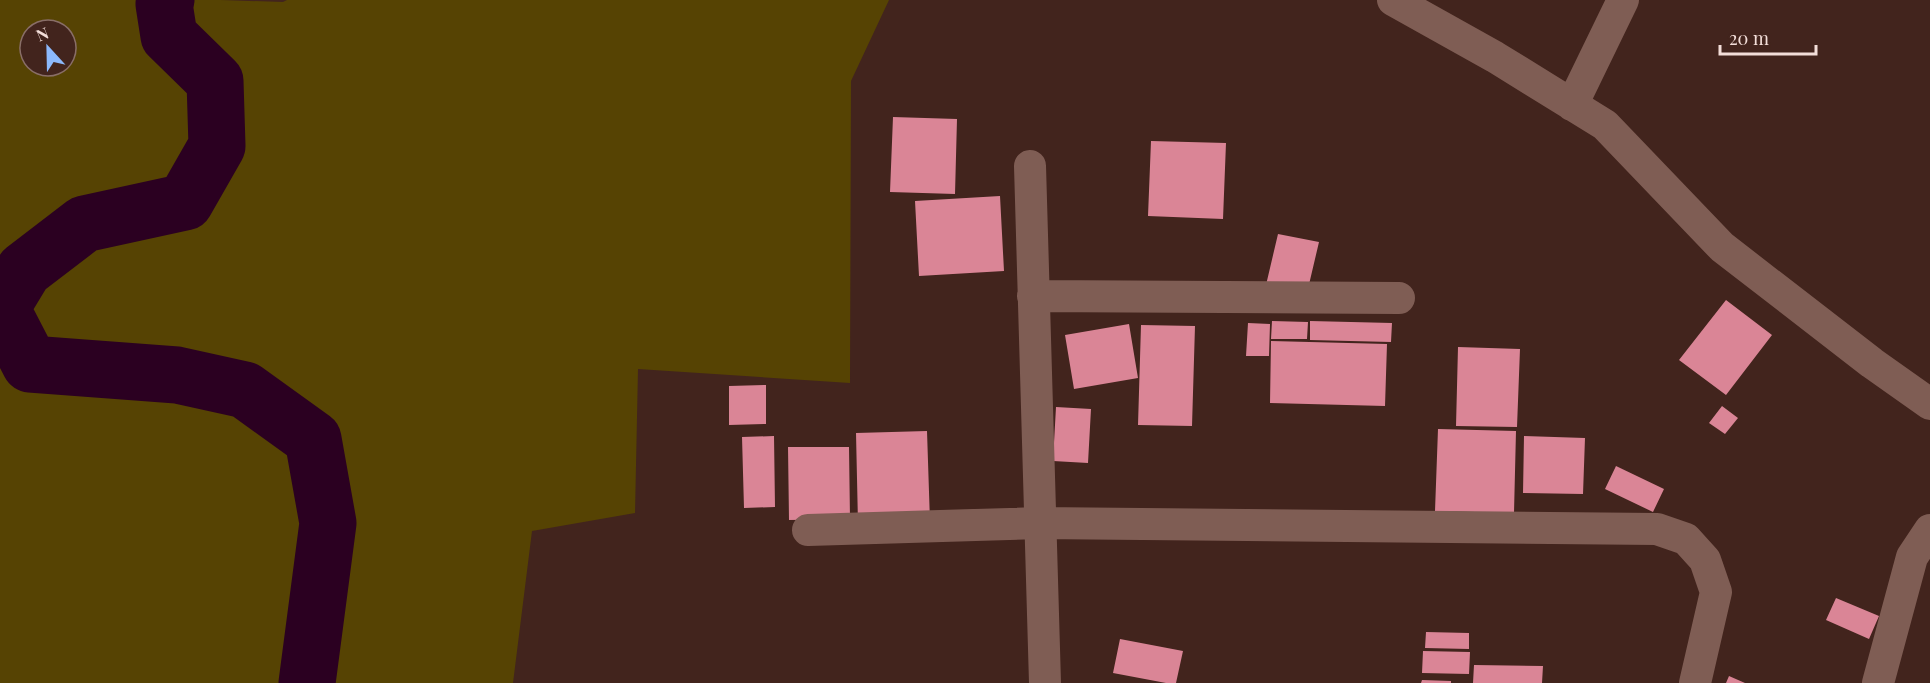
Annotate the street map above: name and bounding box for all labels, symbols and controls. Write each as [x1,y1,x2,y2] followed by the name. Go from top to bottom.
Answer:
[18,18,78,78] north arrow
[1720,18,1816,56] scale bar
[33,22,52,46] text: N
[1729,26,1769,50] text: 20 m

